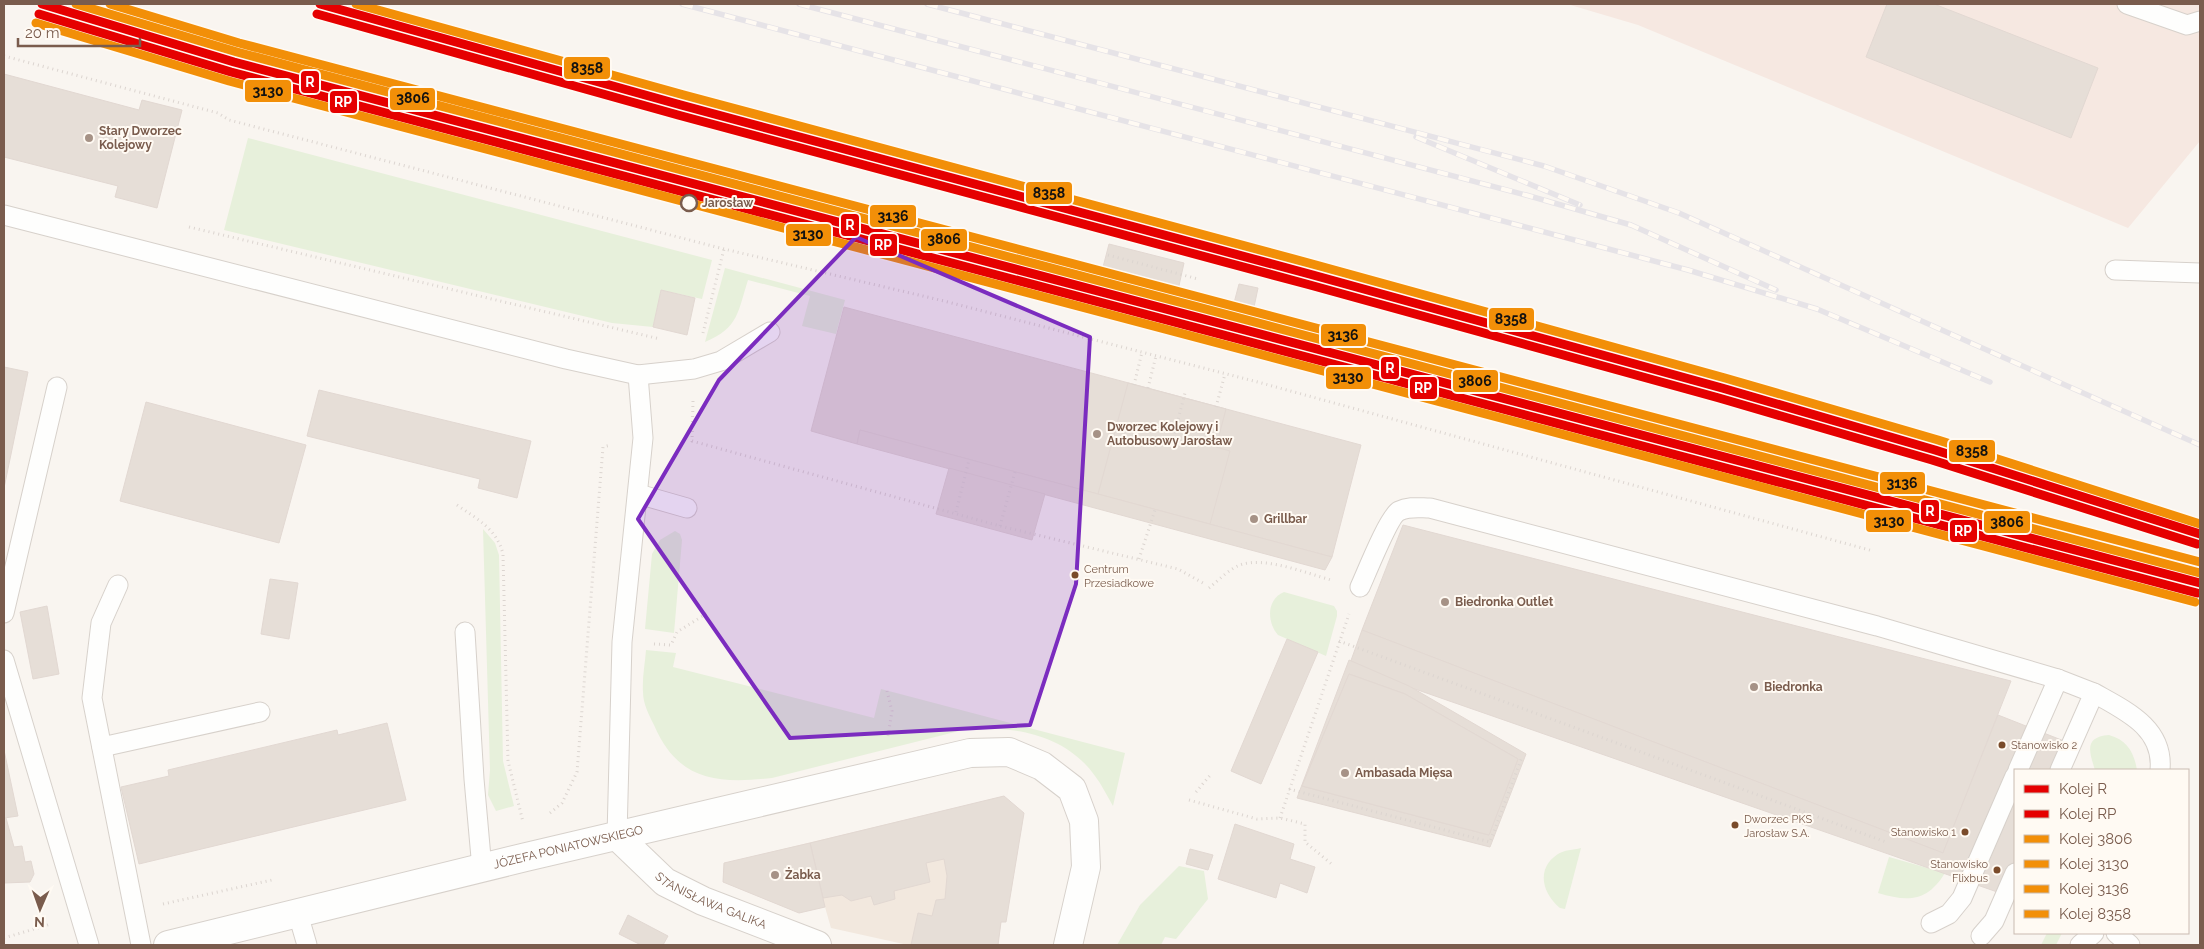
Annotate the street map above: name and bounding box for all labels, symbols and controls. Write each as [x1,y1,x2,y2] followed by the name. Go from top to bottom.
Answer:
[18,15,140,47] scale bar
[25,24,60,42] text: 20 m
[563,56,611,80] line badge: 8358
[571,60,603,76] text: 8358
[300,70,320,94] line badge: R
[305,74,315,90] text: R
[244,79,292,103] line badge: 3130
[252,83,284,99] text: 3130
[389,87,436,111] line badge: 3806
[329,90,358,114] line badge: RP
[396,90,430,106] text: 3806
[334,94,352,110] text: RP
[99,124,182,152] place label: Stary Dworzec Kolejowy
[83,132,95,144] marker: Stary Dworzec Kolejowy
[1025,181,1073,205] line badge: 8358
[1033,185,1065,201] text: 8358
[680,194,698,212] marker: Jarosław
[702,196,754,210] place label: Jarosław
[869,204,917,228] line badge: 3136
[877,208,909,224] text: 3136
[840,213,860,237] line badge: R
[845,217,855,233] text: R
[785,223,832,247] line badge: 3130
[792,226,824,242] text: 3130
[920,228,968,252] line badge: 3806
[927,231,961,247] text: 3806
[869,233,898,257] line badge: RP
[874,237,892,253] text: RP
[1488,307,1535,331] line badge: 8358
[1495,311,1527,327] text: 8358
[1320,323,1367,347] line badge: 3136
[1327,327,1359,343] text: 3136
[1380,356,1400,380] line badge: R
[1385,360,1395,376] text: R
[1325,366,1372,390] line badge: 3130
[1332,369,1364,385] text: 3130
[1452,369,1499,393] line badge: 3806
[1458,373,1492,389] text: 3806
[1409,376,1438,400] line badge: RP
[1414,380,1432,396] text: RP
[1107,420,1233,448] place label: Dworzec Kolejowy i Autobusowy Jarosław
[1091,428,1103,440] marker: Dworzec Kolejowy i Autobusowy Jarosław
[1948,439,1996,463] line badge: 8358
[1956,443,1988,459] text: 8358
[1879,471,1926,495] line badge: 3136
[1886,475,1918,491] text: 3136
[1920,499,1940,523] line badge: R
[1925,503,1935,519] text: R
[1865,509,1912,533] line badge: 3130
[1983,510,2031,534] line badge: 3806
[1264,512,1308,526] place label: Grillbar
[1248,513,1260,525] marker: Grillbar
[1873,513,1905,529] text: 3130
[1990,514,2024,530] text: 3806
[1949,519,1978,543] line badge: RP
[1954,523,1972,539] text: RP
[1084,563,1155,590] place label: Centrum Przesiadkowe
[1070,570,1080,580] marker: Centrum Przesiadkowe
[1455,595,1554,609] place label: Biedronka Outlet
[1439,596,1451,608] marker: Biedronka Outlet
[1764,680,1823,694] place label: Biedronka
[1748,681,1760,693] marker: Biedronka
[2011,739,2078,752] place label: Stanowisko 2
[1997,740,2007,750] marker: Stanowisko 2
[1355,766,1453,780] place label: Ambasada Mięsa
[1339,767,1351,779] marker: Ambasada Mięsa
[2014,769,2189,934] legend
[2059,780,2107,798] text: Kolej R
[2059,805,2116,823] text: Kolej RP
[1744,813,1813,840] place label: Dworzec PKS Jarosław S.A.
[1730,820,1740,830] marker: Dworzec PKS Jarosław S.A.
[492,823,645,872] street label: JÓZEFA PONIATOWSKIEGO
[1891,826,1956,839] place label: Stanowisko 1
[1960,827,1970,837] marker: Stanowisko 1
[2059,830,2132,848] text: Kolej 3806
[2059,855,2129,873] text: Kolej 3130
[1930,858,1988,885] place label: Stanowisko Flixbus
[1992,865,2002,875] marker: Stanowisko Flixbus
[785,867,821,882] place label: Żabka
[652,869,769,932] street label: STANISŁAWA GALIKA
[769,869,781,881] marker: Żabka
[2059,880,2129,898] text: Kolej 3136
[15,884,65,934] north arrow
[2059,905,2131,923] text: Kolej 8358
[34,914,45,930] text: N

